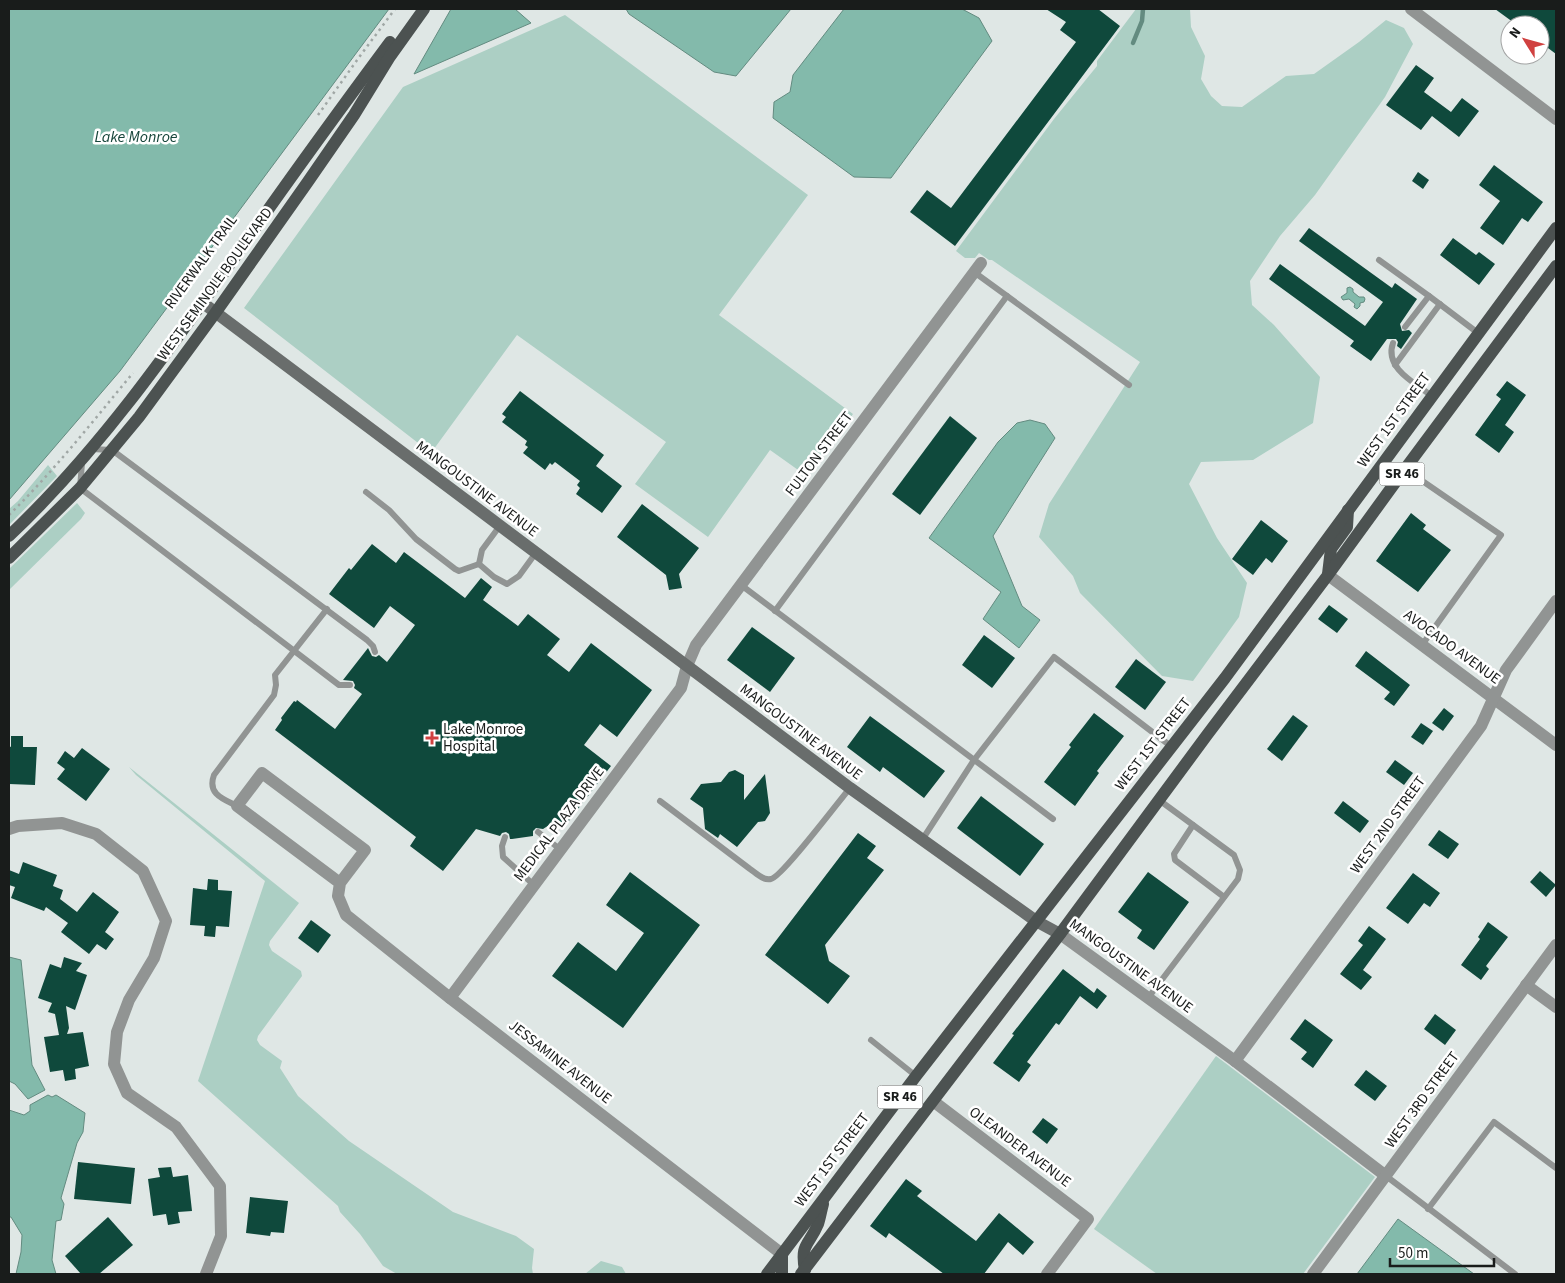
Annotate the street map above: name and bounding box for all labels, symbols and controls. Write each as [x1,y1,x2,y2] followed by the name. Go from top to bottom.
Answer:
[1500,15,1550,65] north arrow
[1505,23,1526,43] text: N
[94,126,178,148] water label: Lake Monroe
[152,203,278,365] street label: WEST SEMINOLE BOULEVARD
[160,211,242,313] street label: RIVERWALK TRAIL
[1352,368,1436,472] street label: WEST 1ST STREET
[780,407,858,501] street label: FULTON STREET
[411,436,543,542] street label: MANGOUSTINE AVENUE
[1380,462,1424,486] road number: SR 46
[1399,605,1505,689] street label: AVOCADO AVENUE
[735,679,867,785] street label: MANGOUSTINE AVENUE
[1110,693,1196,795] street label: WEST 1ST STREET
[443,719,523,757] place label: Lake Monroe Hospital
[425,731,439,745] marker: Lake Monroe Hospital
[509,762,609,886] street label: MEDICAL PLAZA DRIVE
[1345,772,1431,878] street label: WEST 2ND STREET
[1065,914,1197,1018] street label: MANGOUSTINE AVENUE
[504,1015,616,1109] street label: JESSAMINE AVENUE
[1380,1047,1464,1153] street label: WEST 3RD STREET
[878,1086,922,1108] road number: SR 46
[965,1102,1075,1192] street label: OLEANDER AVENUE
[790,1109,874,1211] street label: WEST 1ST STREET
[1390,1236,1494,1268] scale bar
[1398,1243,1428,1264] text: 50 m

